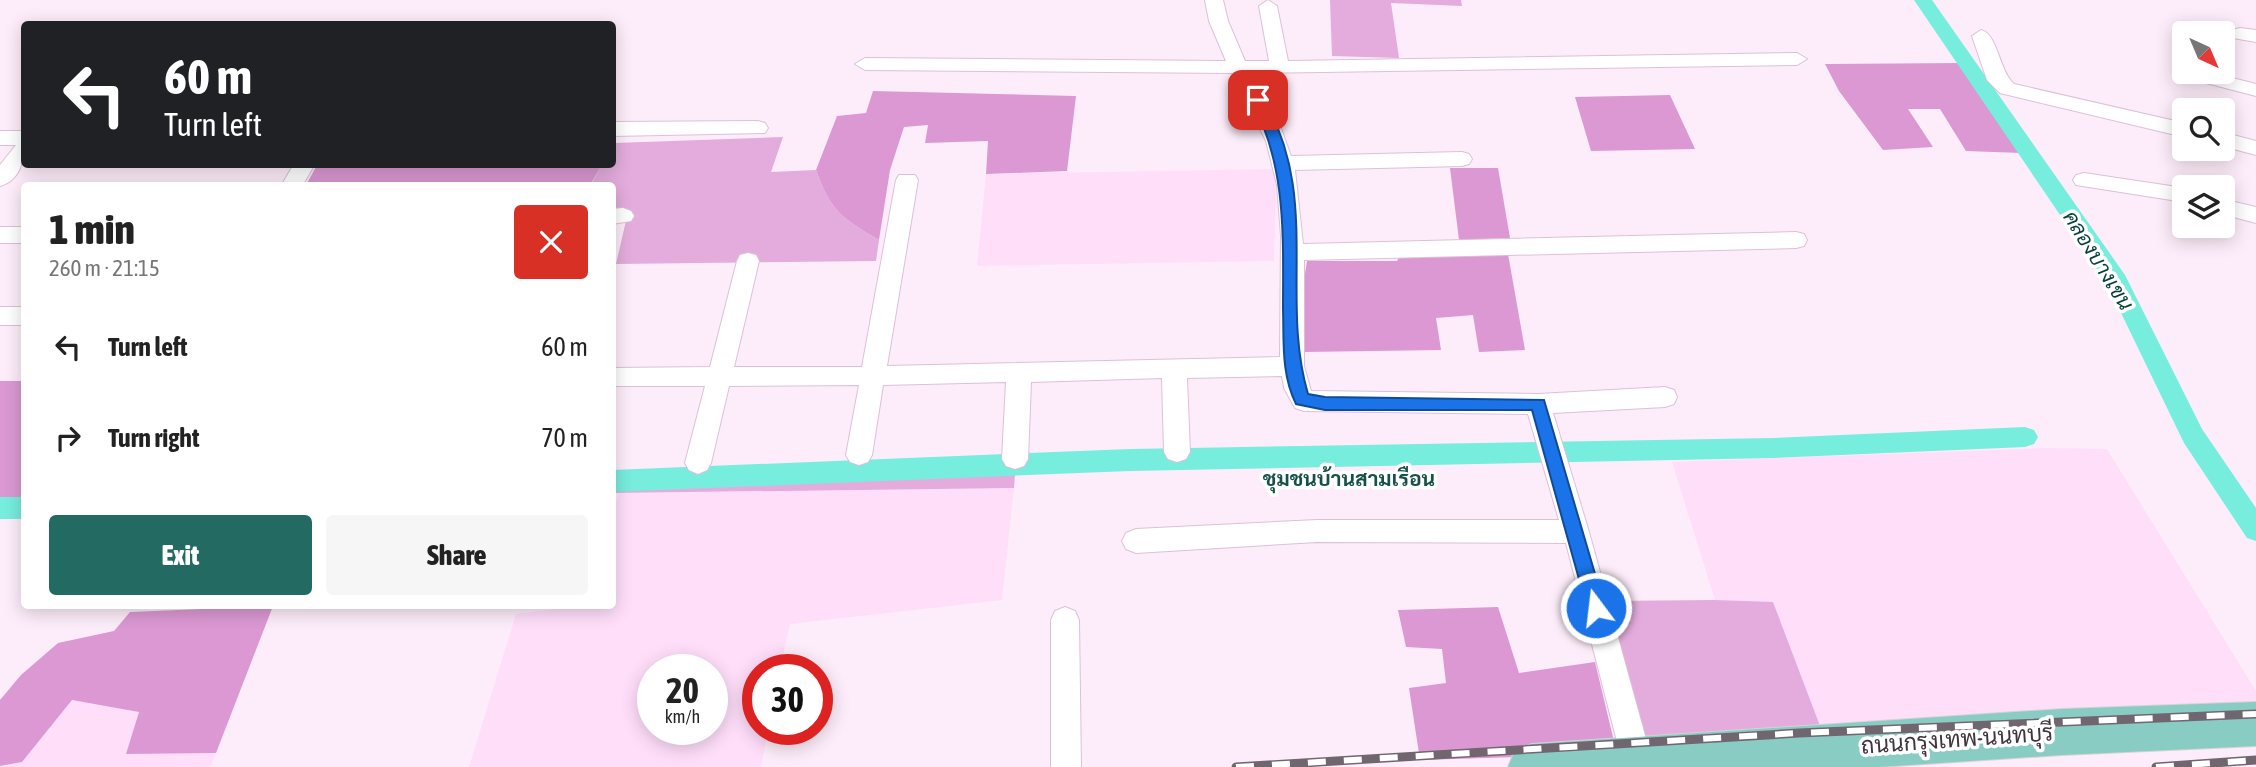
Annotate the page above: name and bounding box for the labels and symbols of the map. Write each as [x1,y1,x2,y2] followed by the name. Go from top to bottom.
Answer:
[2172,21,2235,84] north arrow
[1228,70,1288,130] pin
[2059,206,2139,315] water label: คลองบางเขน
[1263,466,1435,494] district label: ชุมชนบ้านสามเรือน
[1559,571,1633,645] position arrow
[742,654,833,745] speed limit sign: 30
[1860,717,2054,762] street label: ถนนกรุงเทพ-นนทบุรี

